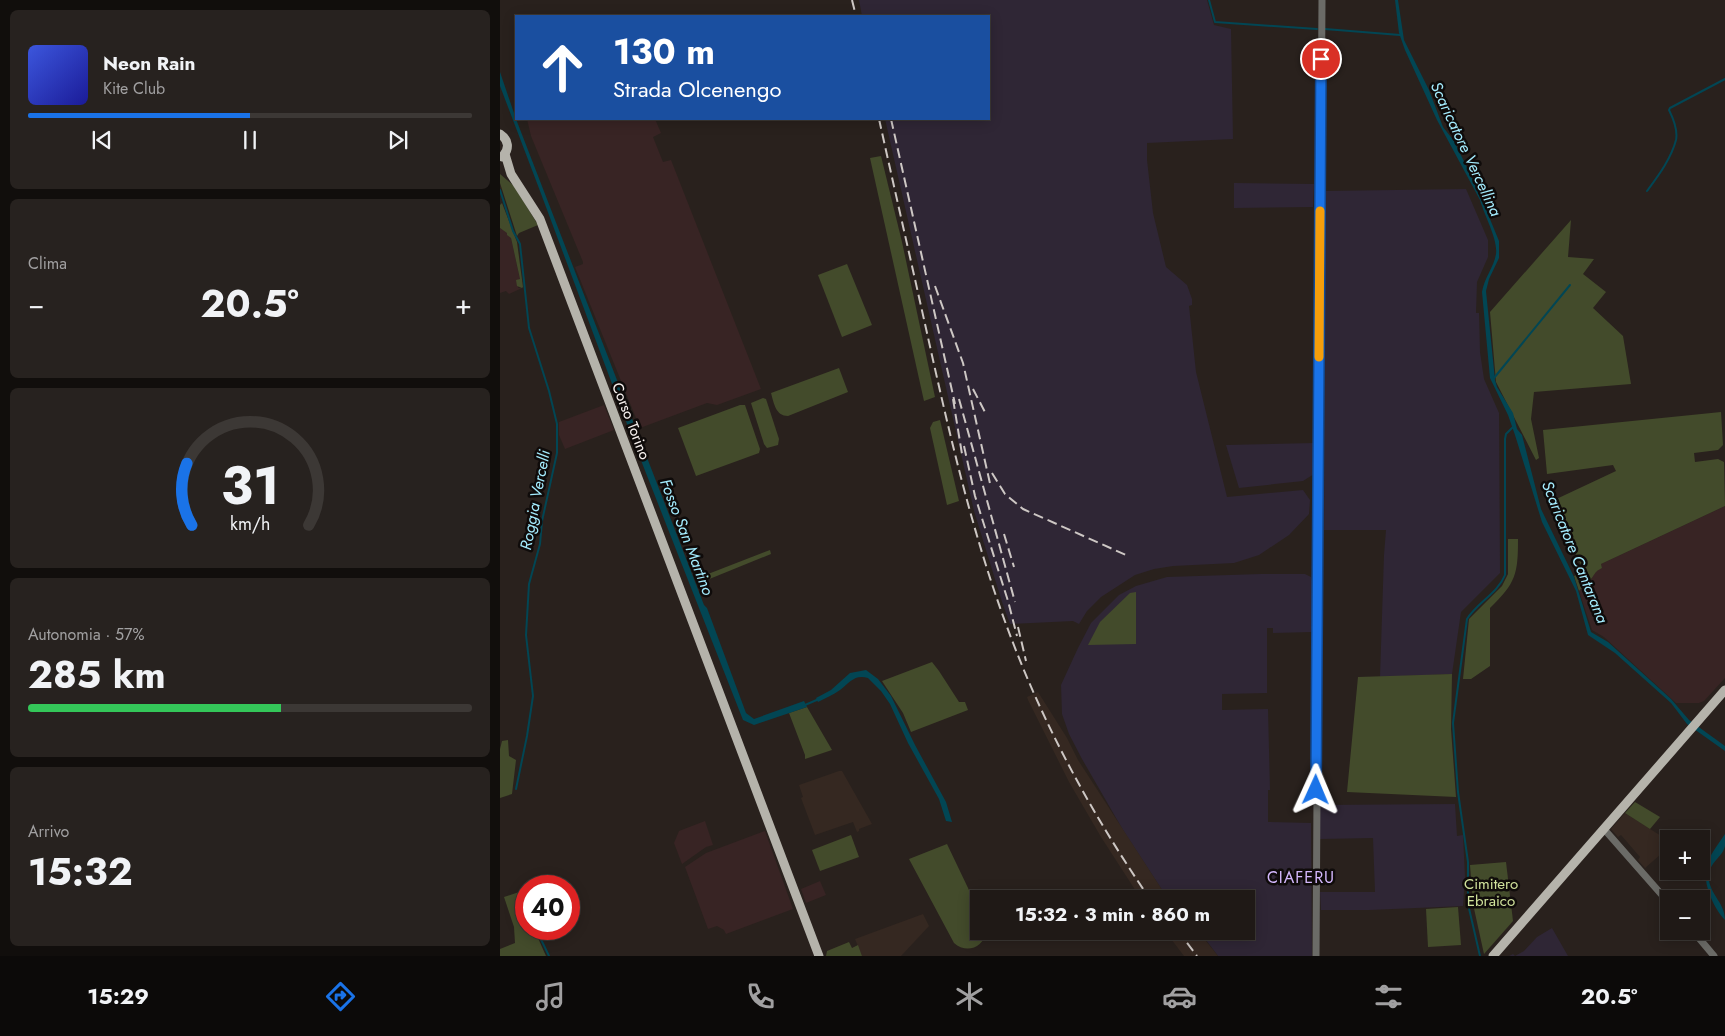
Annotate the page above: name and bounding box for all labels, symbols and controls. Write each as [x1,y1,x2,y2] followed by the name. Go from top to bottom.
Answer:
[613,27,715,77] text: 130 m
[530,35,595,100] icon: ahead
[1300,38,1342,80] pin
[1307,45,1335,73] icon: arrive
[103,50,196,77] text: Neon Rain
[613,73,781,105] text: Strada Olcenengo
[103,77,165,100] text: Kite Club
[1425,78,1507,220] water label: Scaricatore Vercellina
[88,126,116,154] icon: previous
[236,126,264,154] icon: pause
[384,126,412,154] icon: next
[28,252,67,275] text: Clima
[201,276,299,331] text: 20.5°
[28,284,45,325] text: −
[455,284,472,325] text: +
[606,379,656,463] street label: Corso Torino
[514,447,556,552] water label: Roggia Vercelli
[221,448,279,524] text: 31
[654,475,720,599] water label: Fosso San Martino
[1536,477,1614,627] water label: Scaricatore Cantarana
[230,511,270,537] text: km/h
[28,623,145,646] text: Autonomia · 57%
[28,647,166,702] text: 285 km
[1289,763,1341,815] position arrow
[28,820,69,843] text: Arrivo
[1660,830,1710,940] map controls
[1660,830,1710,880] button: +
[28,844,133,899] text: 15:32
[1267,866,1335,889] district label: CIAFERU
[1464,873,1518,912] park label: Cimitero Ebraico
[515,875,580,940] speed limit sign: 40
[1660,890,1710,940] button: −
[1015,901,1210,928] text: 15:32 · 3 min · 860 m
[323,979,358,1014] icon: directions
[533,979,568,1014] icon: music
[743,979,778,1014] icon: phone
[952,979,987,1014] icon: climate
[1162,979,1197,1014] icon: car
[1371,979,1406,1014] icon: filters
[87,980,149,1012] text: 15:29
[1581,980,1638,1012] text: 20.5°

